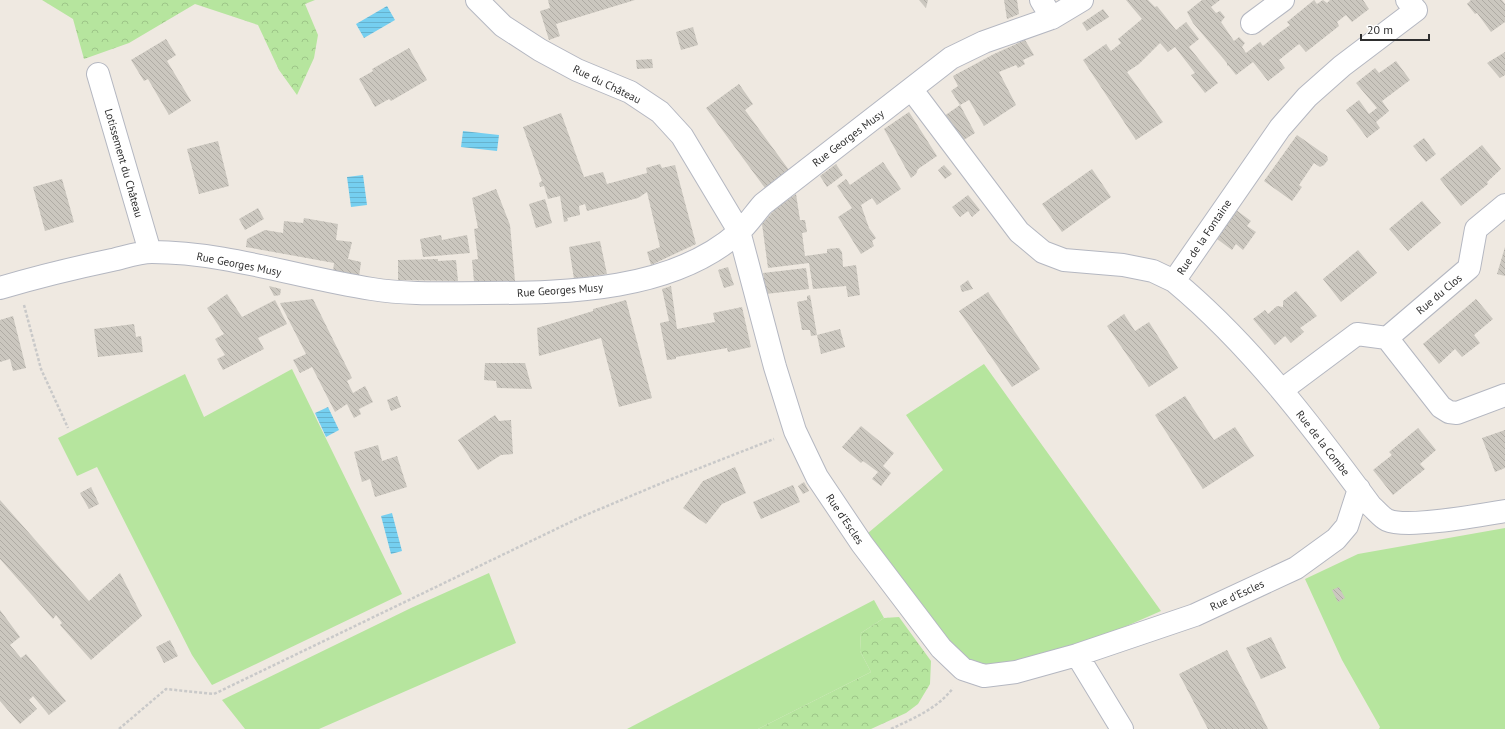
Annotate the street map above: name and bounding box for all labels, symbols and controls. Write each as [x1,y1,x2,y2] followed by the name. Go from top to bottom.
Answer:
[1361,16,1429,42] scale bar
[1367,22,1393,37] text: 20 m
[571,61,643,107] street label: Rue du Château
[809,106,887,170] street label: Rue Georges Musy
[102,107,146,219] street label: Lotissement du Château
[1174,196,1235,278] street label: Rue de la Fontaine
[195,249,283,279] street label: Rue Georges Musy
[1413,271,1465,317] street label: Rue du Clos
[517,280,604,300] street label: Rue Georges Musy
[1293,407,1353,479] street label: Rue de la Combe
[823,491,867,547] street label: Rue d'Escles
[1208,576,1267,614] street label: Rue d'Escles

